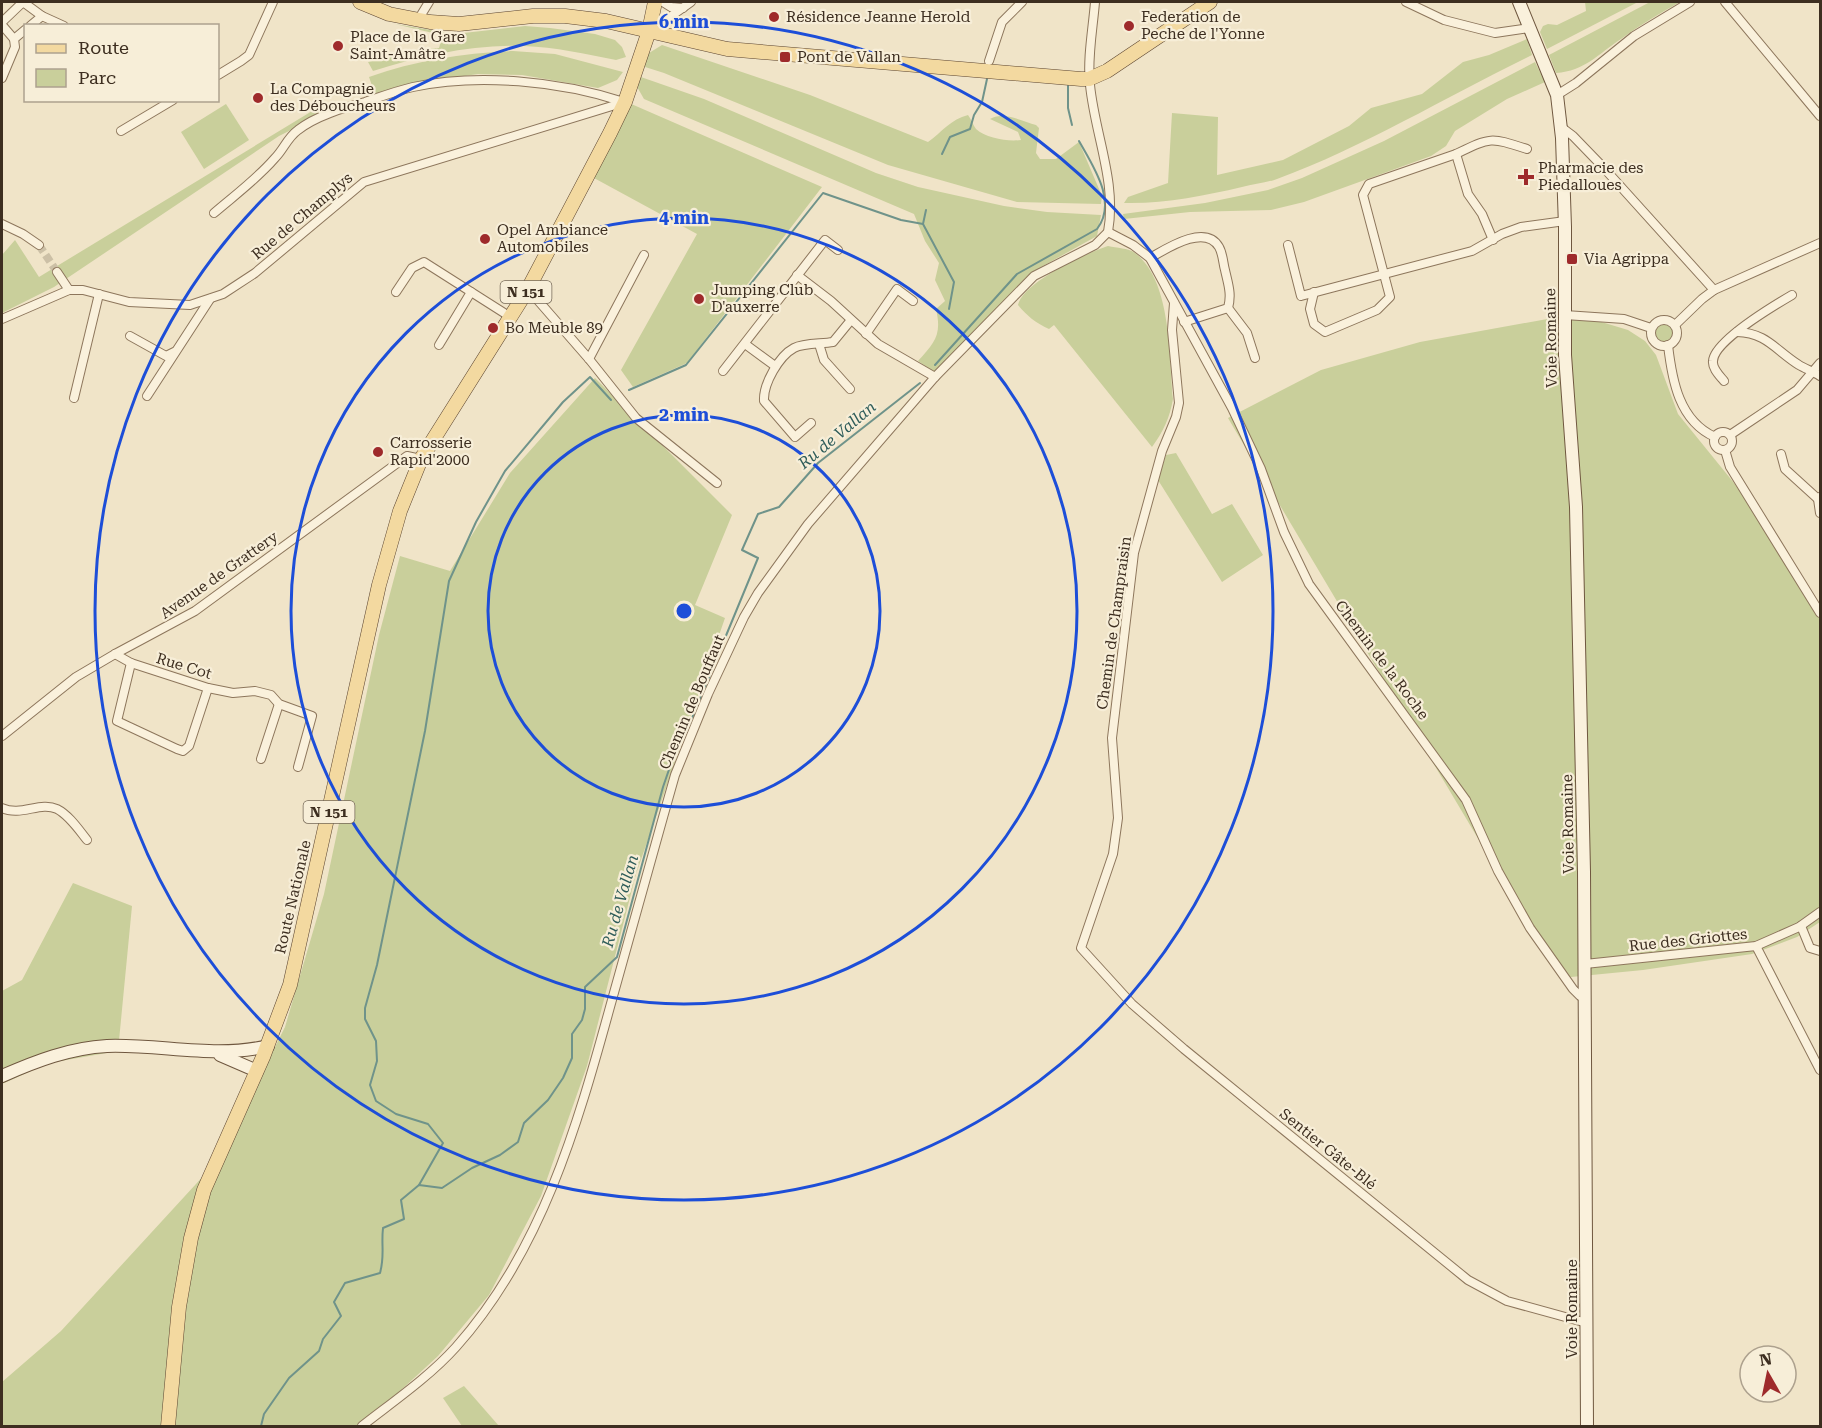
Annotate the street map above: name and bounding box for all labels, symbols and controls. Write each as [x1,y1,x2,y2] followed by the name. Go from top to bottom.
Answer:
[786,8,971,26] place label: Résidence Jeanne Herold
[1141,8,1265,43] place label: Federation de Peche de l'Yonne
[767,10,781,24] marker: Résidence Jeanne Herold
[659,11,709,32] text: 6 min
[1122,19,1136,33] marker: Federation de Peche de l'Yonne
[24,24,219,102] legend
[350,28,465,63] place label: Place de la Gare Saint-Amâtre
[78,37,129,58] text: Route
[331,39,345,53] marker: Place de la Gare Saint-Amâtre
[797,48,901,66] place label: Pont de Vallan
[778,50,792,64] marker: Pont de Vallan
[78,67,116,88] text: Parc
[270,80,396,115] place label: La Compagnie des Déboucheurs
[251,91,265,105] marker: La Compagnie des Déboucheurs
[1538,159,1643,194] place label: Pharmacie des Piedalloues
[248,169,356,263] street label: Rue de Champlys
[1519,170,1533,184] marker: Pharmacie des Piedalloues
[659,207,709,228] text: 4 min
[497,221,608,256] place label: Opel Ambiance Automobiles
[478,232,492,246] marker: Opel Ambiance Automobiles
[1584,250,1669,268] place label: Via Agrippa
[1565,252,1579,266] marker: Via Agrippa
[500,281,552,303] road number: N 151
[711,281,813,316] place label: Jumping Club D'auxerre
[1541,288,1561,388] street label: Voie Romaine
[692,292,706,306] marker: Jumping Club D'auxerre
[505,319,603,337] place label: Bo Meuble 89
[486,321,500,335] marker: Bo Meuble 89
[794,397,880,474] water label: Ru de Vallan
[659,404,709,425] text: 2 min
[390,434,472,469] place label: Carrosserie Rapid'2000
[371,445,385,459] marker: Carrosserie Rapid'2000
[157,527,281,622] street label: Avenue de Grattery
[1093,535,1135,711] street label: Chemin de Champraisin
[1331,597,1433,723] street label: Chemin de la Roche
[674,601,694,621] centre of rings
[655,632,729,772] street label: Chemin de Bouffaut
[154,649,214,683] street label: Rue Cot
[1558,774,1578,874] street label: Voie Romaine
[304,801,354,823] road number: N 151
[271,838,315,956] street label: Route Nationale
[597,852,642,950] water label: Ru de Vallan
[1628,925,1748,955] street label: Rue des Griottes
[1276,1105,1380,1193] street label: Sentier Gâte-Blé
[1563,1259,1581,1359] street label: Voie Romaine
[1738,1344,1798,1404] north arrow
[1758,1349,1773,1370] text: N

